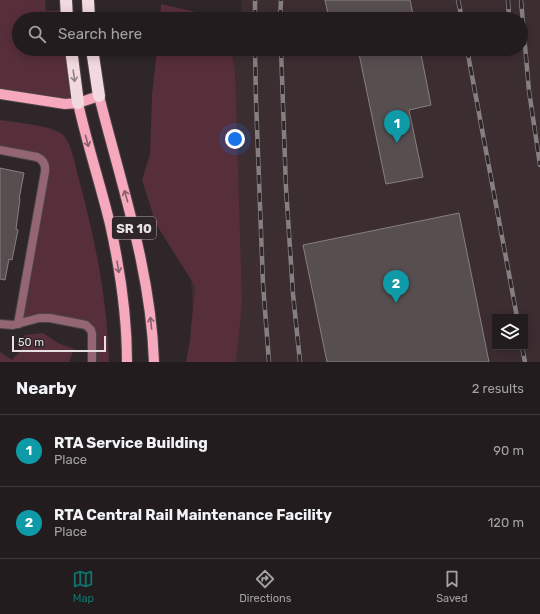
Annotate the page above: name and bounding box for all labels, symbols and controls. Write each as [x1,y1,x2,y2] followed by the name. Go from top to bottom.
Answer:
[12,12,528,56] search box
[26,23,48,45] icon: search
[58,25,142,43] text: Search here
[70,69,78,82] one-way arrow
[384,110,410,143] pin: 1
[225,129,245,149] your location
[84,134,91,147] one-way arrow
[122,190,129,203] one-way arrow
[112,217,156,239] road number: SR 10
[114,260,122,273] one-way arrow
[383,270,409,303] pin: 2
[492,314,528,350] map controls
[492,314,528,350] button: layers
[148,317,155,330] one-way arrow
[12,334,106,353] scale bar
[18,336,44,349] text: 50 m
[16,378,77,398] text: Nearby
[472,381,524,396] text: 2 results
[54,434,208,452] text: RTA Service Building
[26,443,32,458] text: 1
[493,443,524,458] text: 90 m
[54,452,87,467] text: Place
[54,506,332,524] text: RTA Central Rail Maintenance Facility
[25,515,33,530] text: 2
[488,515,524,530] text: 120 m
[54,524,87,539] text: Place
[72,568,94,605] tab: Map
[239,568,291,605] tab: Directions
[436,568,468,605] tab: Saved

